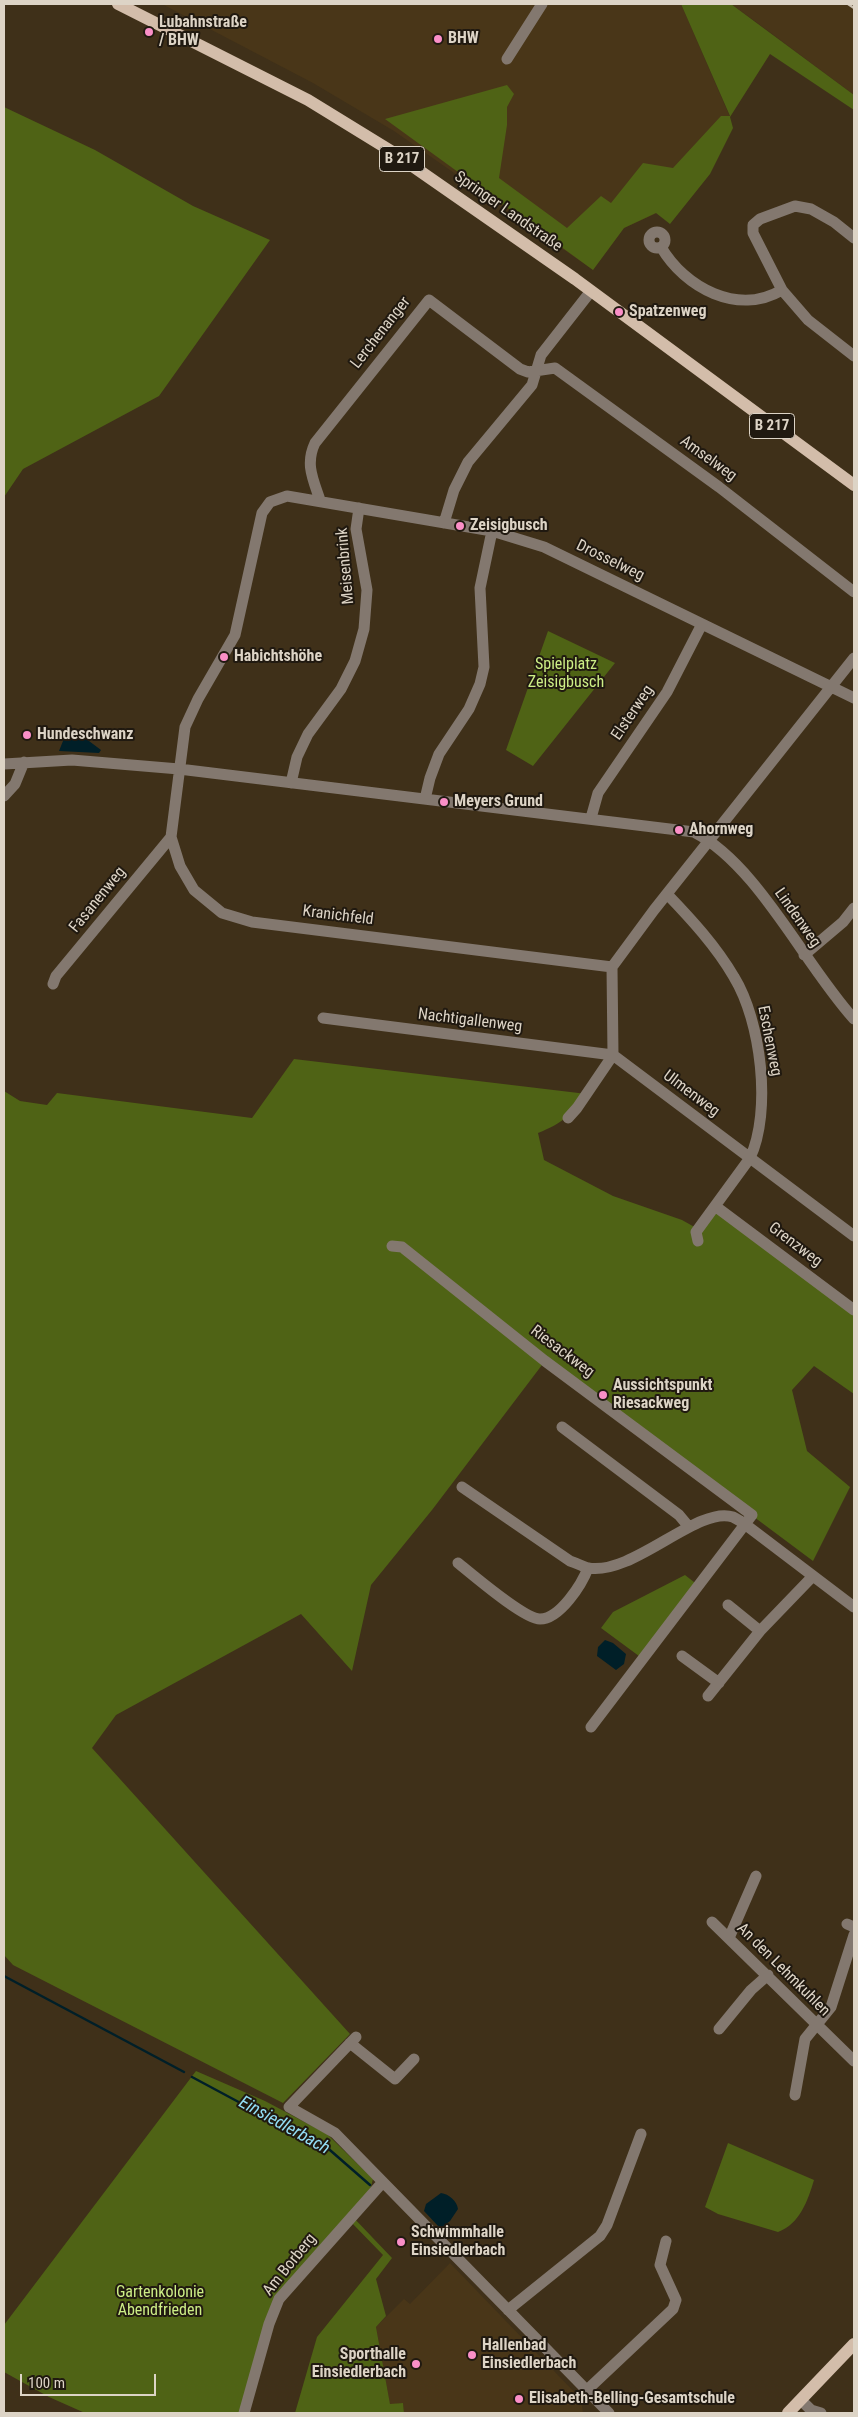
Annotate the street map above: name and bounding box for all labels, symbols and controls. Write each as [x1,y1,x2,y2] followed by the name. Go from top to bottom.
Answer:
[159,13,247,51] place label: Lubahnstraße / BHW
[143,26,155,38] marker: Lubahnstraße / BHW
[448,29,479,49] place label: BHW
[432,33,444,45] marker: BHW
[380,146,424,172] road number: B 217
[450,168,566,256] street label: Springer Landstraße
[347,293,415,373] street label: Lerchenanger
[629,302,706,322] place label: Spatzenweg
[613,306,625,318] marker: Spatzenweg
[750,414,794,438] road number: B 217
[676,432,740,486] street label: Amselweg
[470,516,548,536] place label: Zeisigbusch
[454,520,466,532] marker: Zeisigbusch
[333,527,359,605] street label: Meisenbrink
[573,536,647,586] street label: Drosselweg
[234,647,322,667] place label: Habichtshöhe
[218,651,230,663] marker: Habichtshöhe
[528,655,604,693] park label: Spielplatz Zeisigbusch
[608,682,658,744] street label: Elsterweg
[37,725,133,745] place label: Hundeschwanz
[21,729,33,741] marker: Hundeschwanz
[454,792,543,812] place label: Meyers Grund
[438,796,450,808] marker: Meyers Grund
[689,820,753,840] place label: Ahornweg
[673,824,685,836] marker: Ahornweg
[66,863,130,937] street label: Fasanenweg
[770,885,824,951] street label: Lindenweg
[301,902,375,930] street label: Kranichfeld
[753,1004,785,1078] street label: Eschenweg
[417,1005,523,1037] street label: Nachtigallenweg
[659,1067,723,1121] street label: Ulmenweg
[764,1219,826,1271] street label: Grenzweg
[526,1322,598,1382] street label: Riesackweg
[613,1376,713,1414] place label: Aussichtspunkt Riesackweg
[597,1389,609,1401] marker: Aussichtspunkt Riesackweg
[732,1919,834,2021] street label: An den Lehmkuhlen
[235,2092,333,2160] water label: Einsiedlerbach
[411,2223,505,2261] place label: Schwimmhalle Einsiedlerbach
[259,2230,321,2300] street label: Am Borberg
[395,2236,407,2248] marker: Schwimmhalle Einsiedlerbach
[116,2283,204,2321] park label: Gartenkolonie Abendfrieden
[482,2336,576,2374] place label: Hallenbad Einsiedlerbach
[312,2345,406,2383] place label: Sporthalle Einsiedlerbach
[466,2349,478,2361] marker: Hallenbad Einsiedlerbach
[410,2358,422,2370] marker: Sporthalle Einsiedlerbach
[22,2364,159,2396] scale bar
[28,2374,65,2392] text: 100 m
[529,2389,735,2409] place label: Elisabeth-Belling-Gesamtschule
[513,2393,525,2405] marker: Elisabeth-Belling-Gesamtschule

